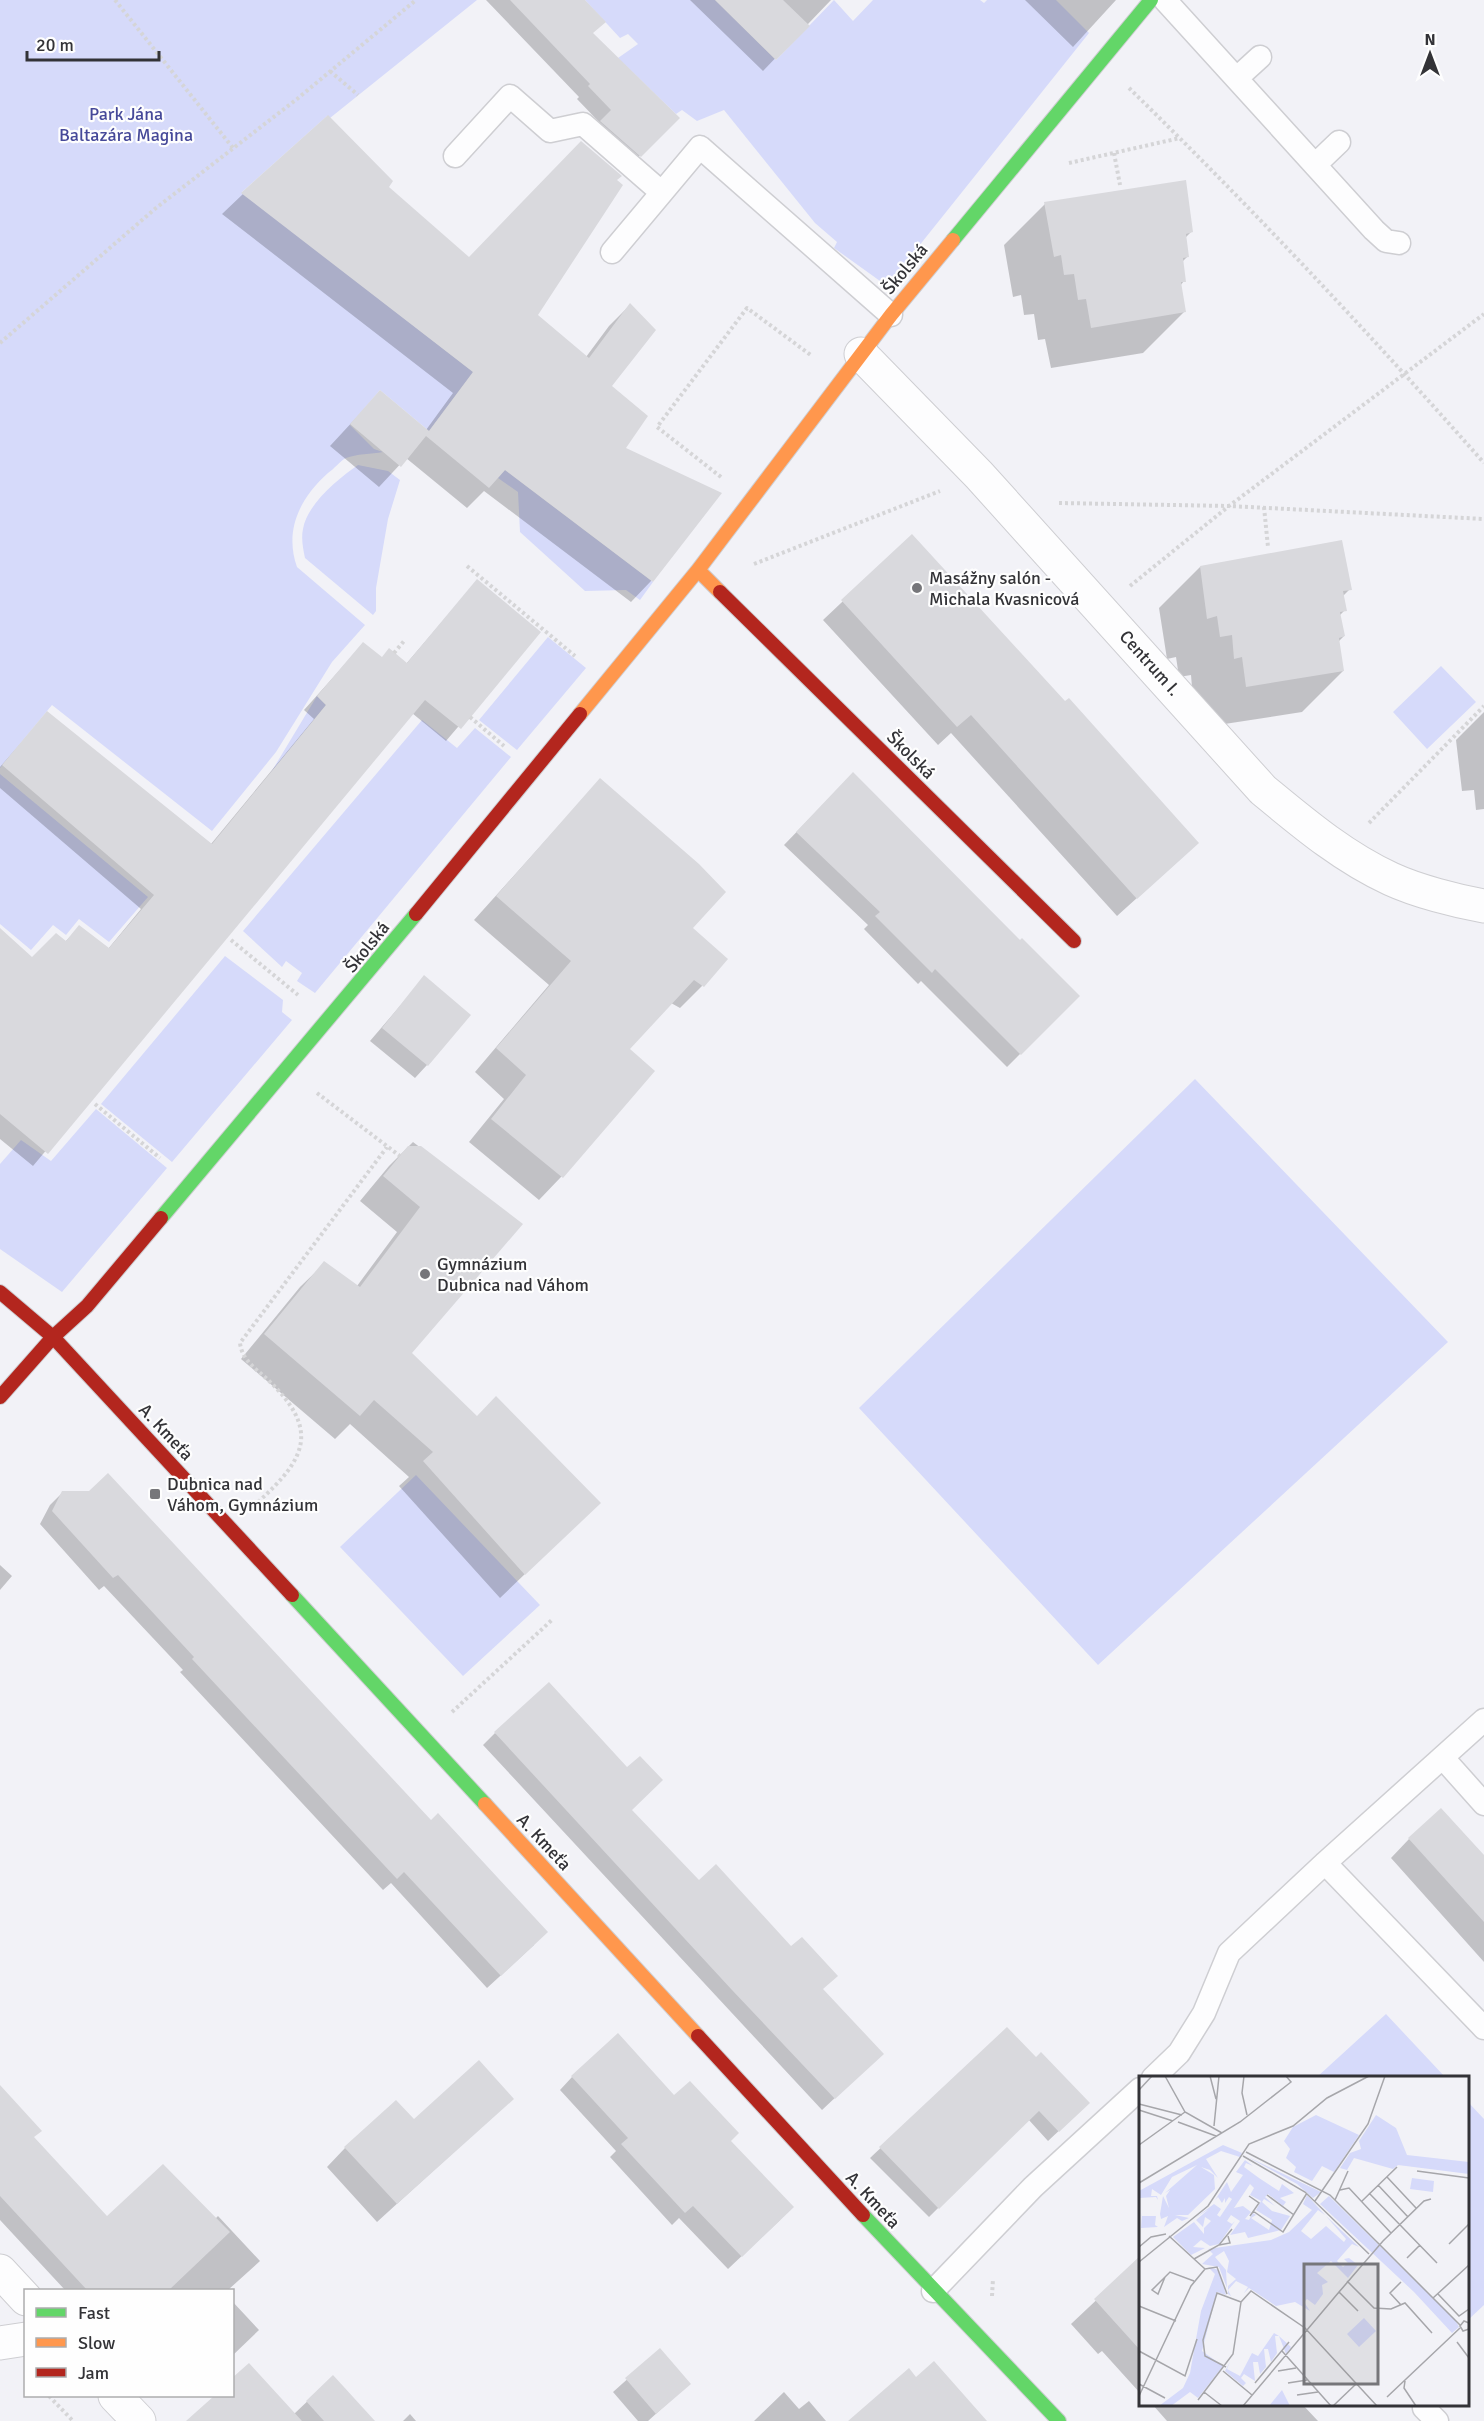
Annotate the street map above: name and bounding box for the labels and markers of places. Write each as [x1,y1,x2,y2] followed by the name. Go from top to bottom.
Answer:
[929,567,1079,610] place label: Masážny salón - Michala Kvasnicová
[910,581,924,595] marker: Masážny salón - Michala Kvasnicová
[437,1253,589,1296] place label: Gymnázium Dubnica nad Váhom
[418,1267,432,1281] marker: Gymnázium Dubnica nad Váhom
[167,1473,318,1516] place label: Dubnica nad Váhom, Gymnázium
[148,1487,162,1501] marker: Dubnica nad Váhom, Gymnázium

